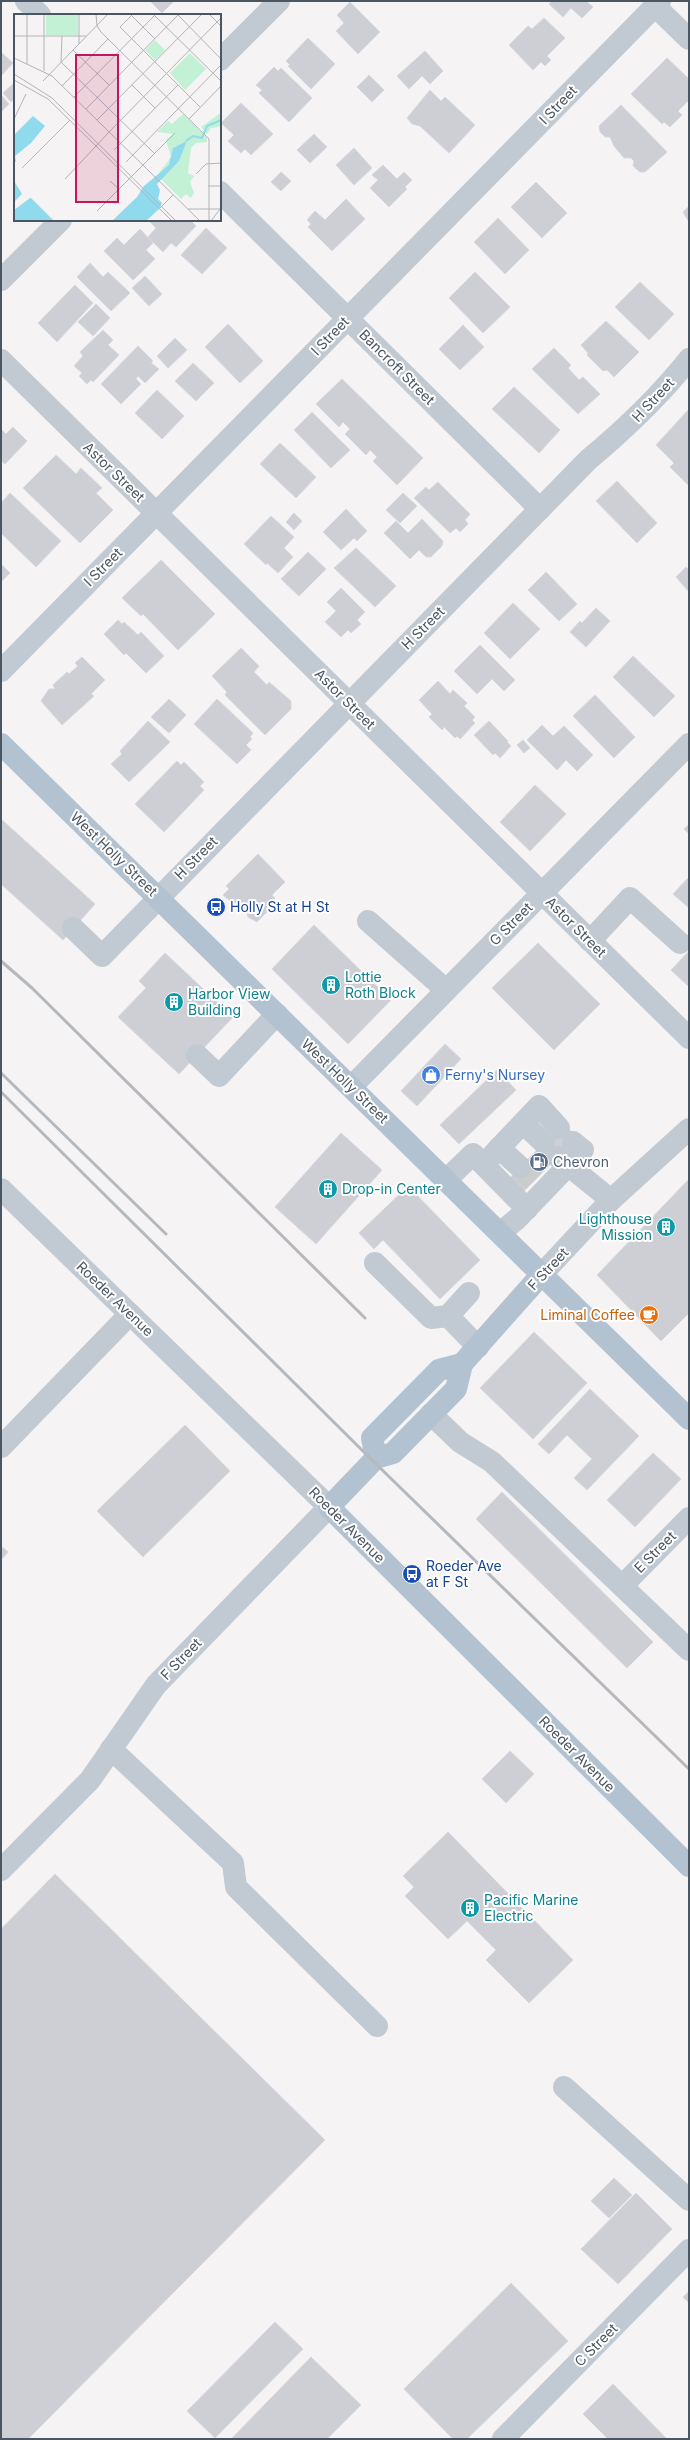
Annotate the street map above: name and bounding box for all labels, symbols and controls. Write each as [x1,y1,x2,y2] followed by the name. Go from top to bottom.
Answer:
[14,14,221,221] inset map
[535,81,580,128] street label: I Street
[307,312,352,359] street label: I Street
[356,325,439,408] street label: Bancroft Street
[628,374,677,425] street label: H Street
[80,438,149,505] street label: Astor Street
[80,544,126,589] street label: I Street
[398,602,448,653] street label: H Street
[312,665,379,733] street label: Astor Street
[67,808,162,900] street label: West Holly Street
[171,832,221,883] street label: H Street
[543,893,610,961] street label: Astor Street
[205,896,227,918] bus stop icon: Holly St at H St
[230,898,330,915] place label: Holly St at H St
[486,898,536,949] street label: G Street
[345,968,416,1001] place label: Lottie Roth Block
[320,974,342,996] building icon: Lottie Roth Block
[188,985,270,1018] place label: Harbor View Building
[163,991,185,1013] building icon: Harbor View Building
[298,1035,393,1127] street label: West Holly Street
[420,1064,442,1086] shop icon: Ferny's Nursey
[445,1066,545,1083] place label: Ferny's Nursey
[528,1151,550,1173] fuel station icon: Chevron
[553,1153,609,1170] place label: Chevron
[317,1178,339,1200] building icon: Drop-in Center
[342,1180,441,1197] place label: Drop-in Center
[579,1210,652,1243] place label: Lighthouse Mission
[655,1216,677,1238] building icon: Lighthouse Mission
[524,1244,572,1293] street label: F Street
[73,1258,157,1340] street label: Roeder Avenue
[638,1304,660,1326] cafe icon: Liminal Coffee
[540,1306,635,1323] place label: Liminal Coffee
[306,1483,389,1566] street label: Roeder Avenue
[630,1527,679,1576] street label: E Street
[426,1557,502,1590] place label: Roeder Ave at F St
[401,1563,423,1585] bus stop icon: Roeder Ave at F St
[157,1634,205,1683] street label: F Street
[536,1712,619,1795] street label: Roeder Avenue
[484,1891,579,1924] place label: Pacific Marine Electric
[459,1897,481,1919] building icon: Pacific Marine Electric
[571,2319,621,2370] street label: C Street

